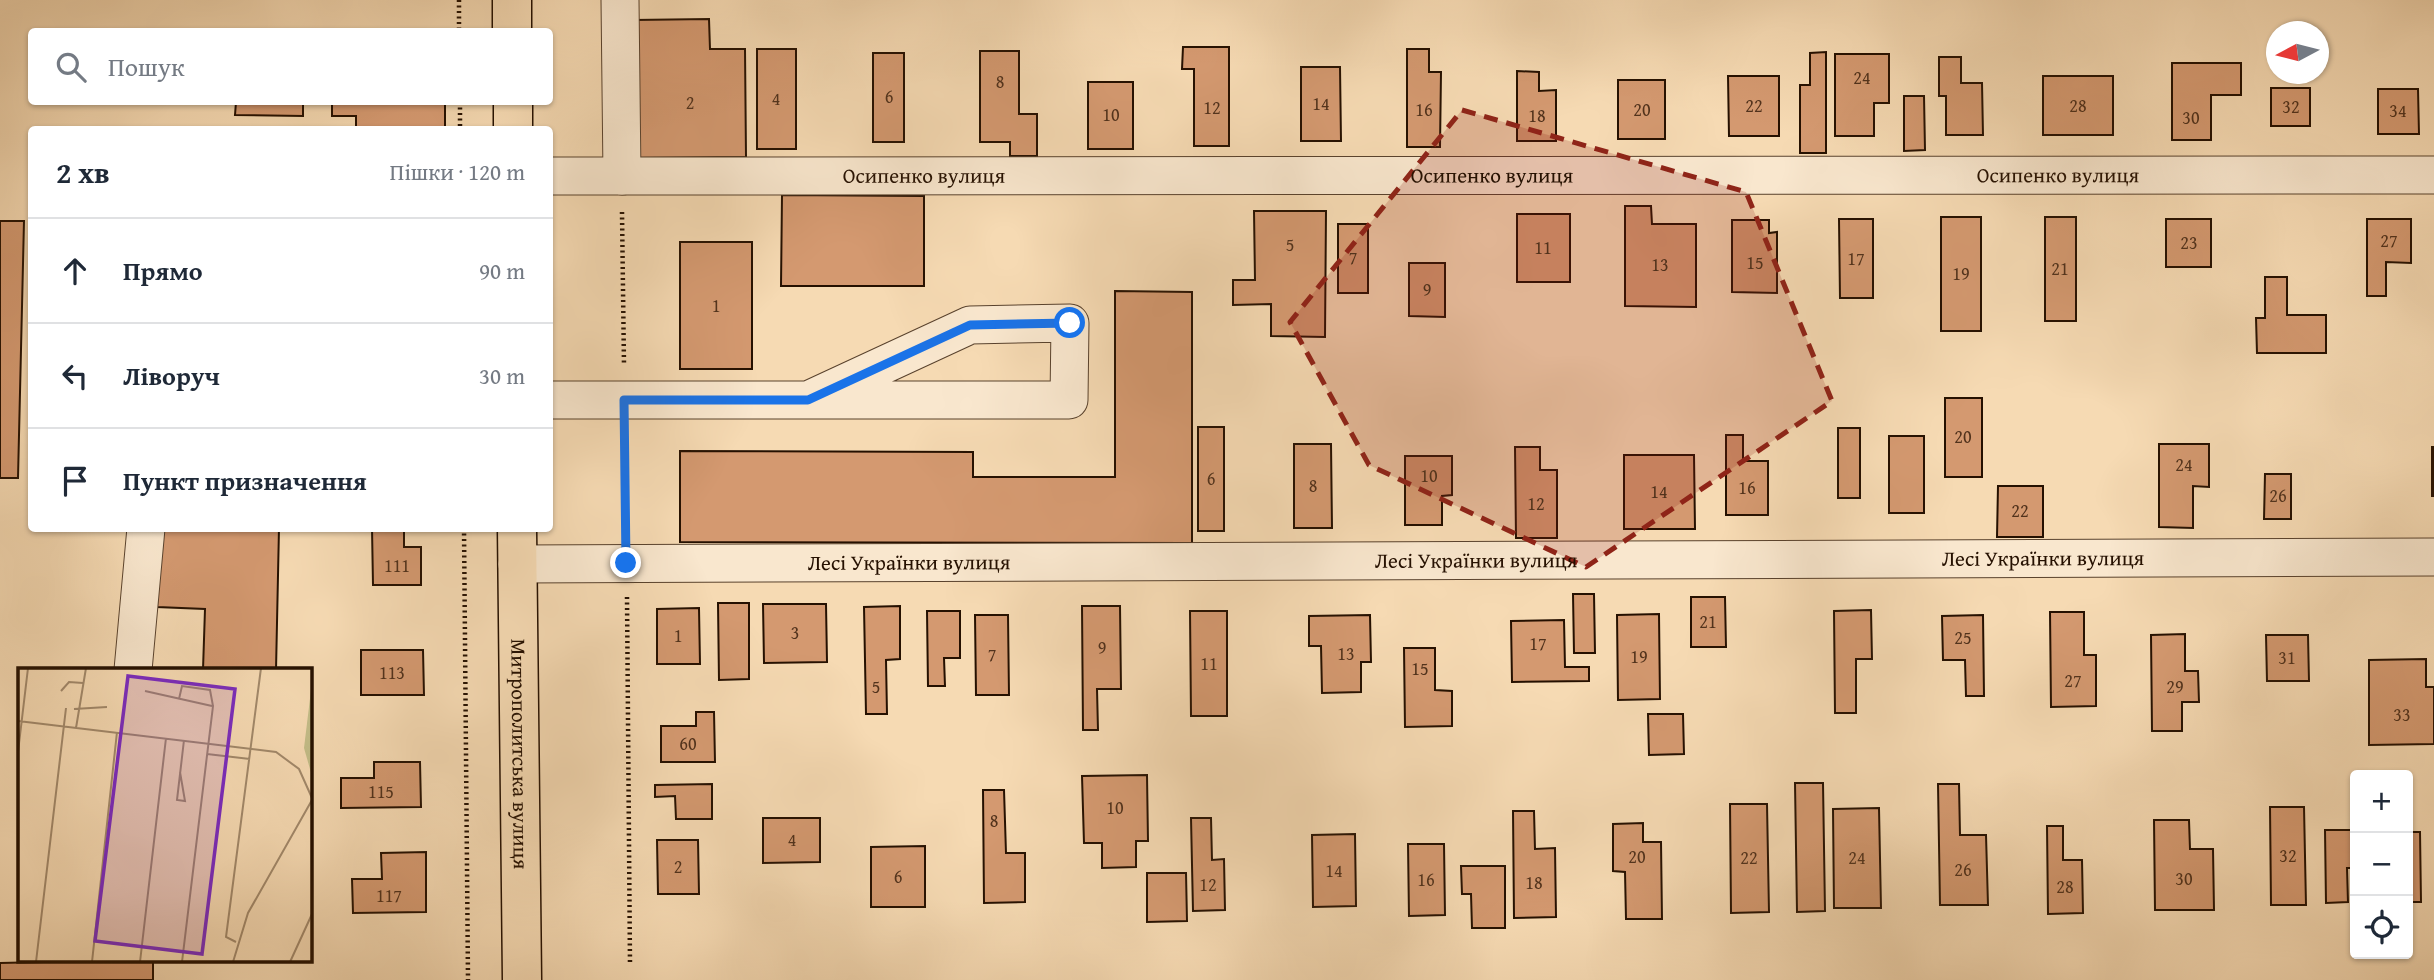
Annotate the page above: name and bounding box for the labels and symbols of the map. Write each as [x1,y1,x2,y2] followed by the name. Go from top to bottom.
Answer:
[2266,21,2329,84] north arrow
[1853,64,1871,91] house number: 24
[996,68,1004,95] house number: 8
[885,83,893,110] house number: 6
[772,85,780,112] house number: 4
[686,89,694,116] house number: 2
[1312,90,1330,117] house number: 14
[1745,92,1763,119] house number: 22
[2069,92,2087,119] house number: 28
[2282,93,2300,120] house number: 32
[1203,94,1221,121] house number: 12
[1415,96,1433,123] house number: 16
[1633,96,1651,123] house number: 20
[2389,97,2407,124] house number: 34
[1102,101,1120,128] house number: 10
[1528,102,1546,129] house number: 18
[2182,104,2200,131] house number: 30
[1411,159,1574,191] street label: Осипенко вулиця
[1977,159,2140,190] street label: Осипенко вулиця
[843,160,1006,191] street label: Осипенко вулиця
[2380,227,2398,254] house number: 27
[2180,229,2198,256] house number: 23
[1286,231,1294,258] house number: 5
[1534,234,1552,261] house number: 11
[1349,244,1357,271] house number: 7
[1847,245,1865,272] house number: 17
[1746,249,1764,276] house number: 15
[1651,251,1669,278] house number: 13
[2051,255,2069,282] house number: 21
[1952,260,1970,287] house number: 19
[1423,276,1431,303] house number: 9
[712,292,720,319] house number: 1
[1054,307,1085,338] route start
[1954,423,1972,450] house number: 20
[2175,451,2193,478] house number: 24
[1420,462,1438,489] house number: 10
[1207,465,1215,492] house number: 6
[1309,472,1317,499] house number: 8
[1738,474,1756,501] house number: 16
[1650,478,1668,505] house number: 14
[2269,482,2287,509] house number: 26
[1527,490,1545,517] house number: 12
[2011,497,2029,524] house number: 22
[1942,542,2145,574] street label: Лесі Українки вулиця
[1375,544,1578,576] street label: Лесі Українки вулиця
[808,546,1011,578] street label: Лесі Українки вулиця
[610,547,641,578] route end
[384,552,410,579] house number: 111
[1699,608,1717,635] house number: 21
[791,619,799,646] house number: 3
[674,622,682,649] house number: 1
[1954,624,1972,651] house number: 25
[1529,630,1547,657] house number: 17
[1098,634,1106,661] house number: 9
[503,639,537,870] street label: Митрополитська вулиця
[1337,640,1355,667] house number: 13
[988,641,996,668] house number: 7
[1630,643,1648,670] house number: 19
[2278,644,2296,671] house number: 31
[1200,650,1218,677] house number: 11
[1411,655,1429,682] house number: 15
[379,659,405,686] house number: 113
[2064,667,2082,694] house number: 27
[18,668,312,962] inset map
[872,673,880,700] house number: 5
[2166,673,2184,700] house number: 29
[2393,701,2411,728] house number: 33
[679,730,697,757] house number: 60
[368,778,394,805] house number: 115
[1106,794,1124,821] house number: 10
[990,807,998,834] house number: 8
[788,826,796,853] house number: 4
[2279,842,2297,869] house number: 32
[1628,843,1646,870] house number: 20
[1740,844,1758,871] house number: 22
[1848,844,1866,871] house number: 24
[674,853,682,880] house number: 2
[1954,856,1972,883] house number: 26
[1325,857,1343,884] house number: 14
[894,863,902,890] house number: 6
[2175,865,2193,892] house number: 30
[1417,866,1435,893] house number: 16
[1525,869,1543,896] house number: 18
[1199,871,1217,898] house number: 12
[2056,873,2074,900] house number: 28
[376,882,402,909] house number: 117

